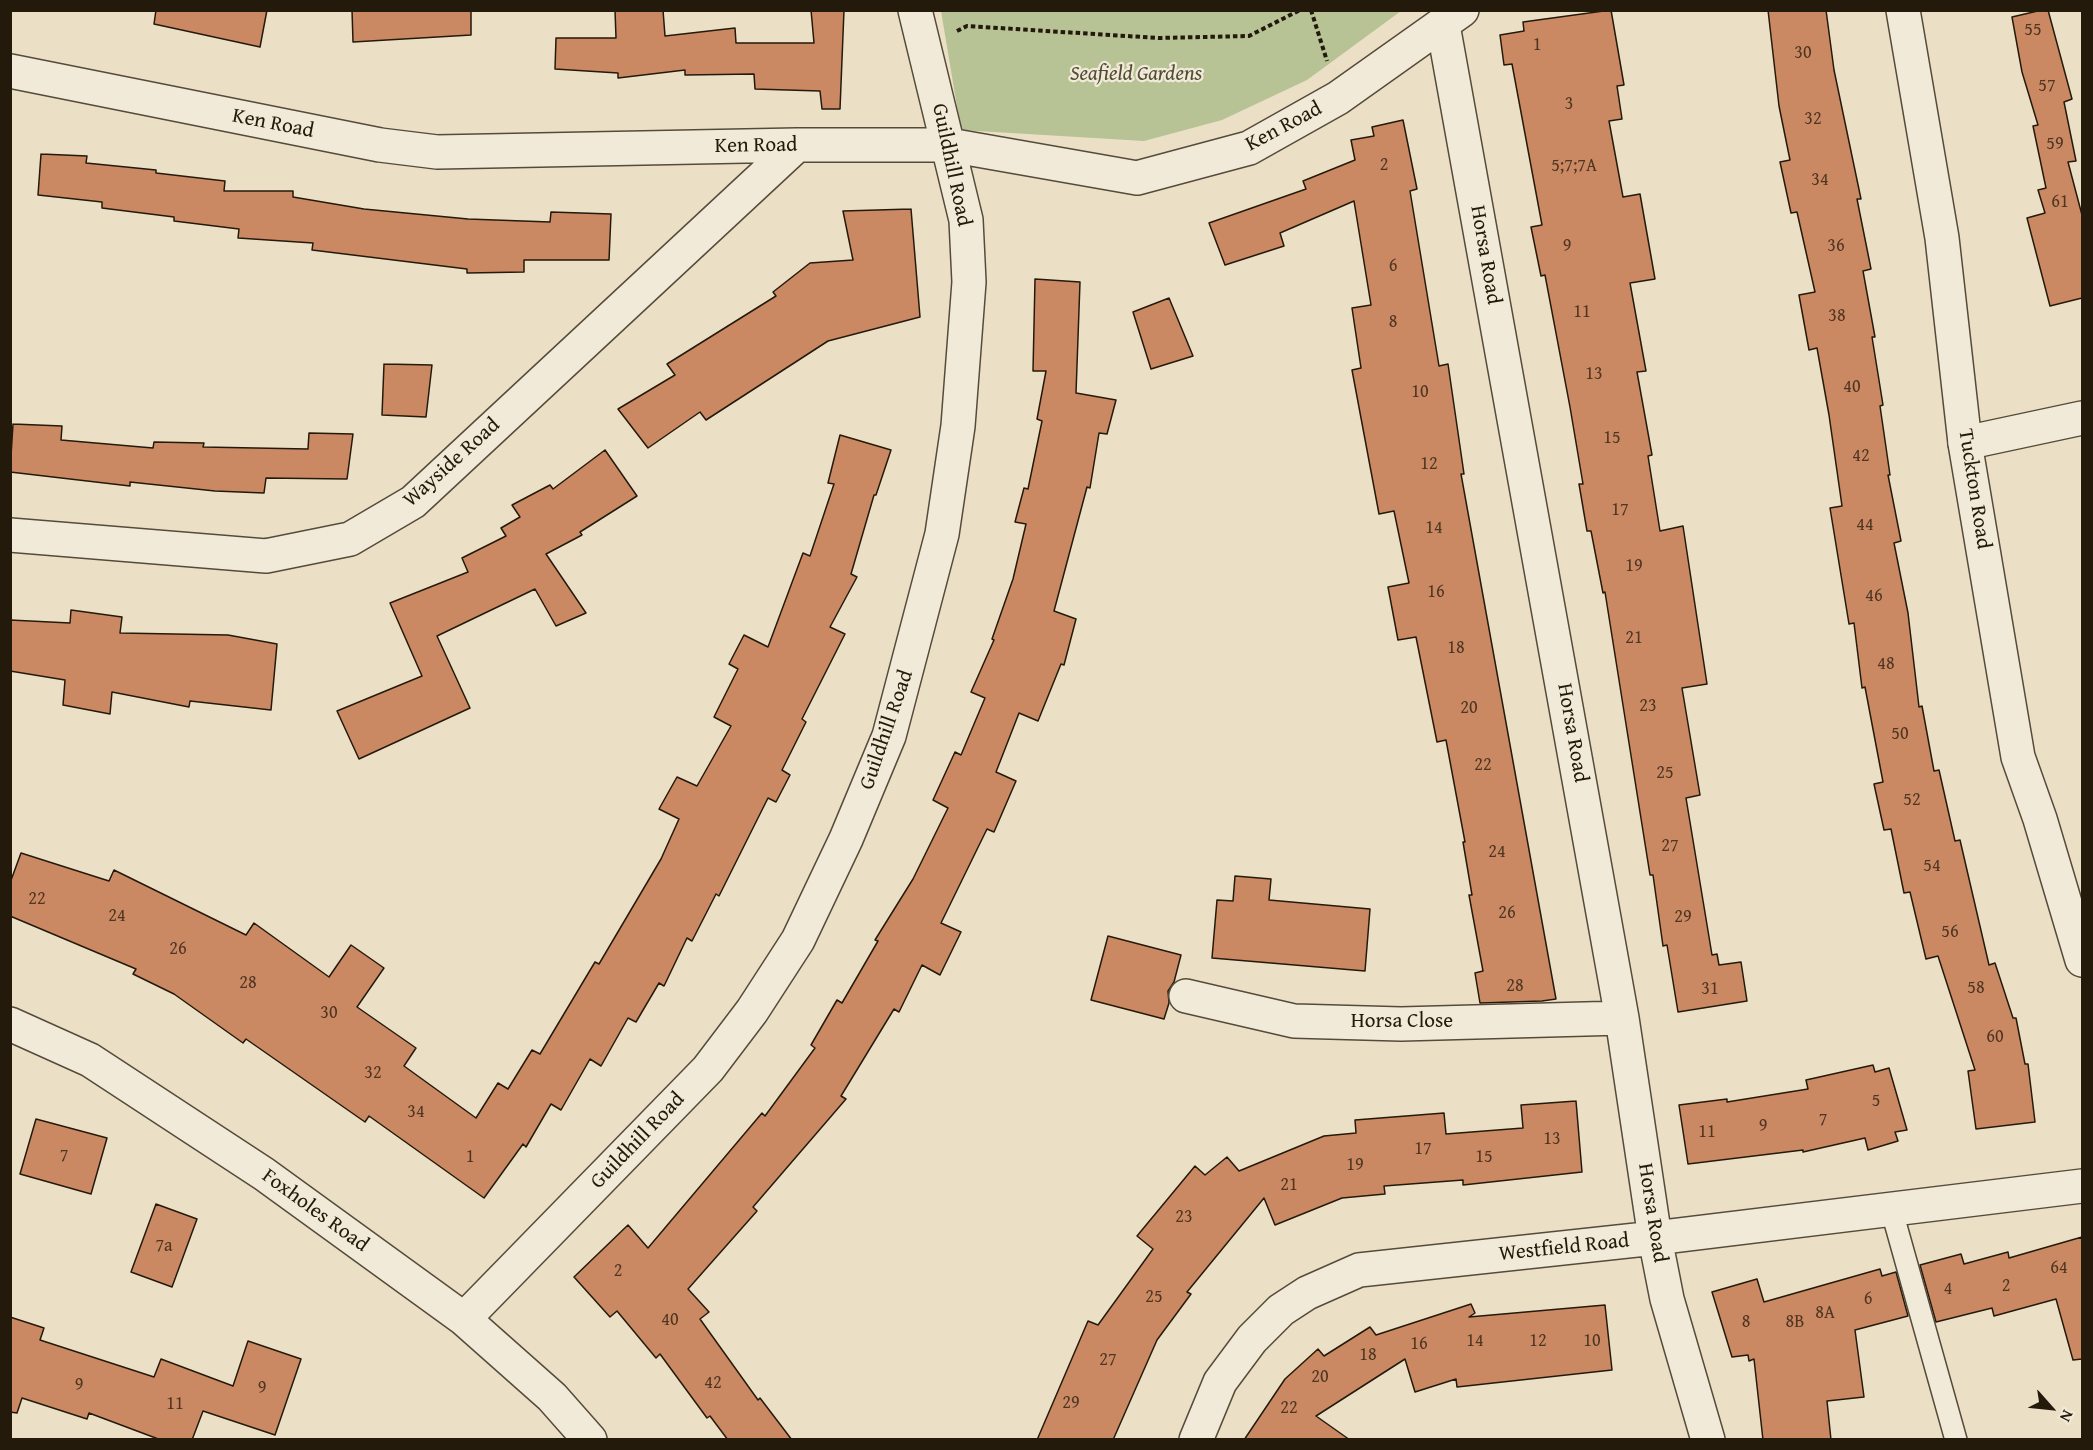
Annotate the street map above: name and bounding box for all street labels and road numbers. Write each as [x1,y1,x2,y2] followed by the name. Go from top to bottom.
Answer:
[1242,96,1326,158] street label: Ken Road
[926,101,976,229] street label: Guildhill Road
[230,104,316,144] street label: Ken Road
[714,133,798,159] street label: Ken Road
[1464,204,1506,306] street label: Horsa Road
[399,413,505,513] street label: Wayside Road
[1952,427,1996,551] street label: Tuckton Road
[855,667,919,793] street label: Guildhill Road
[1551,682,1593,784] street label: Horsa Road
[1351,1009,1453,1035] street label: Horsa Close
[586,1087,690,1195] street label: Guildhill Road
[1632,1162,1672,1264] street label: Horsa Road
[257,1164,373,1258] street label: Foxholes Road
[1498,1229,1630,1267] street label: Westfield Road

